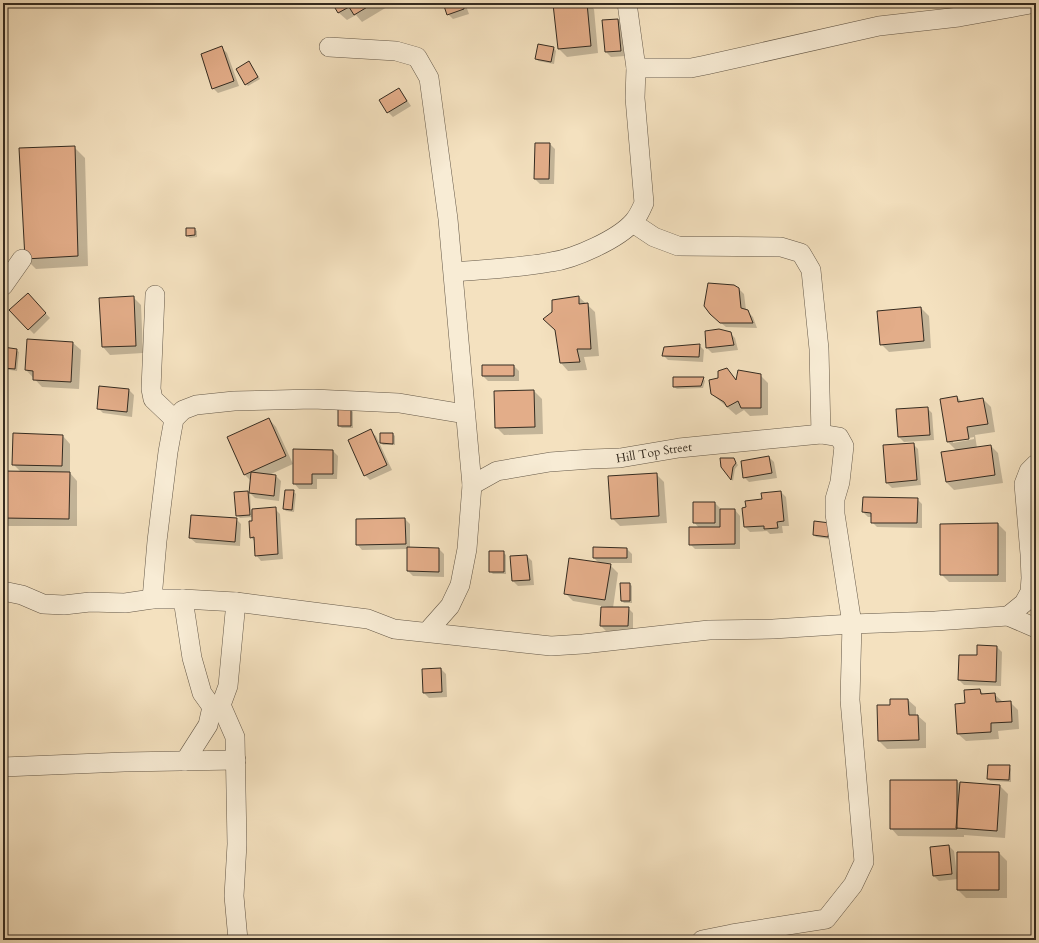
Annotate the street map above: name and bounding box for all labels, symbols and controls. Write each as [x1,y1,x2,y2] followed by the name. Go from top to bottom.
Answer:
[615,439,693,467] street label: Hill Top Street

